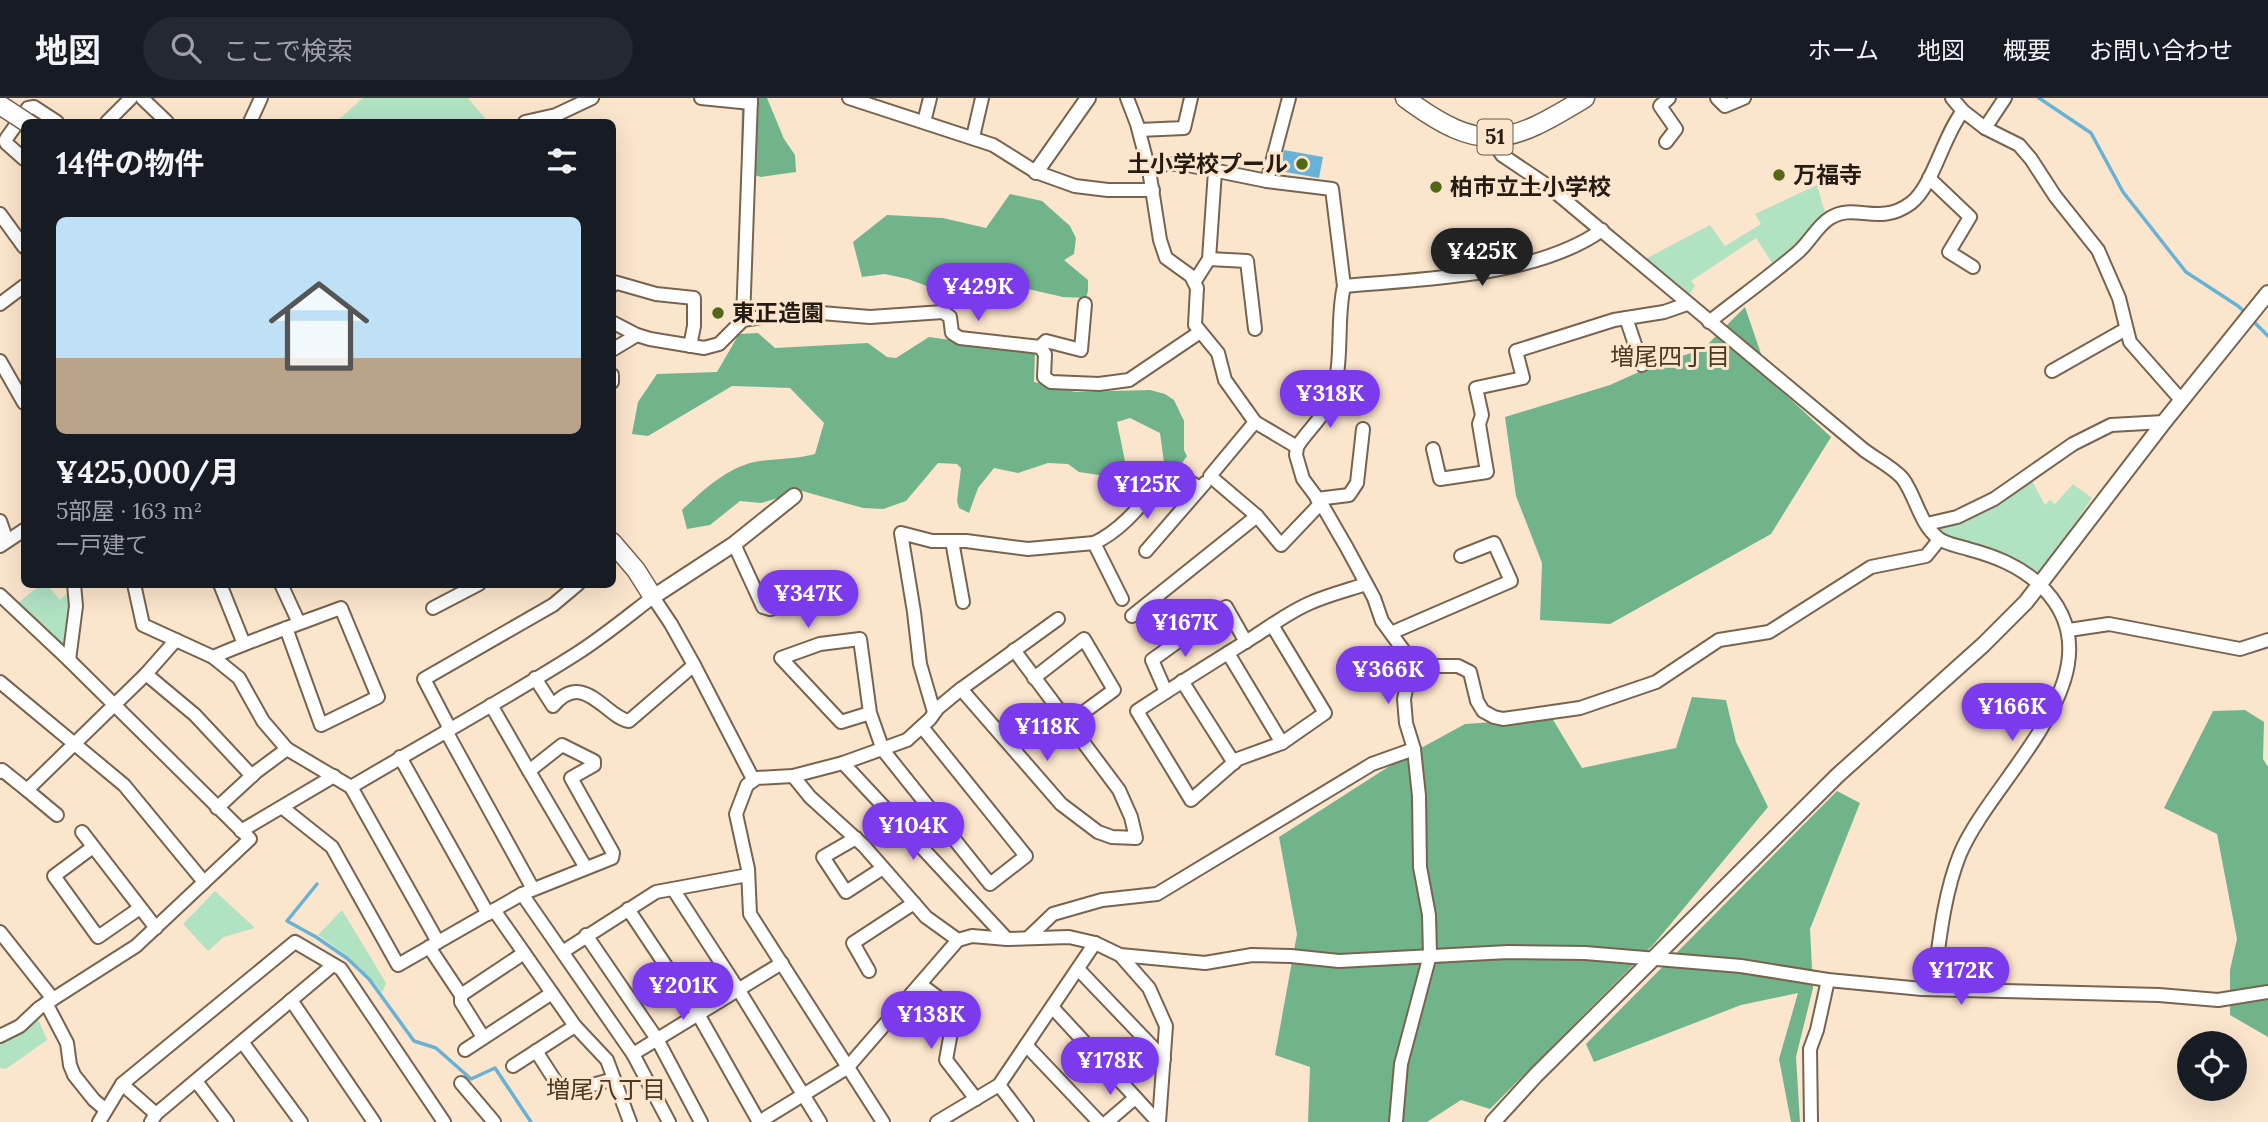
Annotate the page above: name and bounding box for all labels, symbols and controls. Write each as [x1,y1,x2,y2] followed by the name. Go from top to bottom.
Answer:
[143,17,633,80] search box
[35,29,101,71] text: 地図
[167,29,205,67] icon: search
[223,34,353,67] text: ここで検索
[1808,35,1879,66] text: ホーム
[1917,35,1965,66] text: 地図
[2003,35,2051,66] text: 概要
[2089,35,2233,66] text: お問い合わせ
[1478,120,1512,154] road number: 51
[543,142,581,180] icon: filters
[56,144,205,182] text: 14件の物件
[1127,149,1288,178] place label: 土小学校プール
[1294,156,1310,172] marker: 土小学校プール
[1793,160,1862,189] place label: 万福寺
[1771,167,1787,183] marker: 万福寺
[1450,172,1611,201] place label: 柏市立土小学校
[1428,179,1444,195] marker: 柏市立土小学校
[1433,228,1531,288] pin: ¥425K
[1447,236,1517,265] text: ¥425K
[256,263,382,389] icon: home
[929,264,1027,323] pin: ¥429K
[942,271,1014,300] text: ¥429K
[732,298,824,327] place label: 東正造園
[710,305,726,321] marker: 東正造園
[1610,341,1730,372] district label: 増尾四丁目
[1281,370,1379,430] pin: ¥318K
[1296,378,1364,407] text: ¥318K
[56,453,240,491] text: ¥425,000/月
[1098,462,1196,521] pin: ¥125K
[1114,469,1181,498] text: ¥125K
[56,496,202,525] text: 5部屋 · 163 m²
[56,530,148,559] text: 一戸建て
[759,570,857,630] pin: ¥347K
[773,578,843,607] text: ¥347K
[1136,600,1234,659] pin: ¥167K
[1152,607,1218,636] text: ¥167K
[1339,646,1437,706] pin: ¥366K
[1352,654,1424,683] text: ¥366K
[1963,684,2061,743] pin: ¥166K
[1978,691,2046,720] text: ¥166K
[998,704,1096,763] pin: ¥118K
[1015,711,1079,740] text: ¥118K
[864,802,962,862] pin: ¥104K
[878,810,948,839] text: ¥104K
[1912,948,2010,1007] pin: ¥172K
[1928,955,1994,984] text: ¥172K
[634,962,732,1022] pin: ¥201K
[648,970,718,999] text: ¥201K
[882,992,980,1051] pin: ¥138K
[897,999,965,1028] text: ¥138K
[2177,1031,2247,1101] map controls
[2177,1031,2247,1101] button: locate
[1061,1038,1159,1097] pin: ¥178K
[1077,1045,1143,1074] text: ¥178K
[546,1074,666,1105] district label: 増尾八丁目

